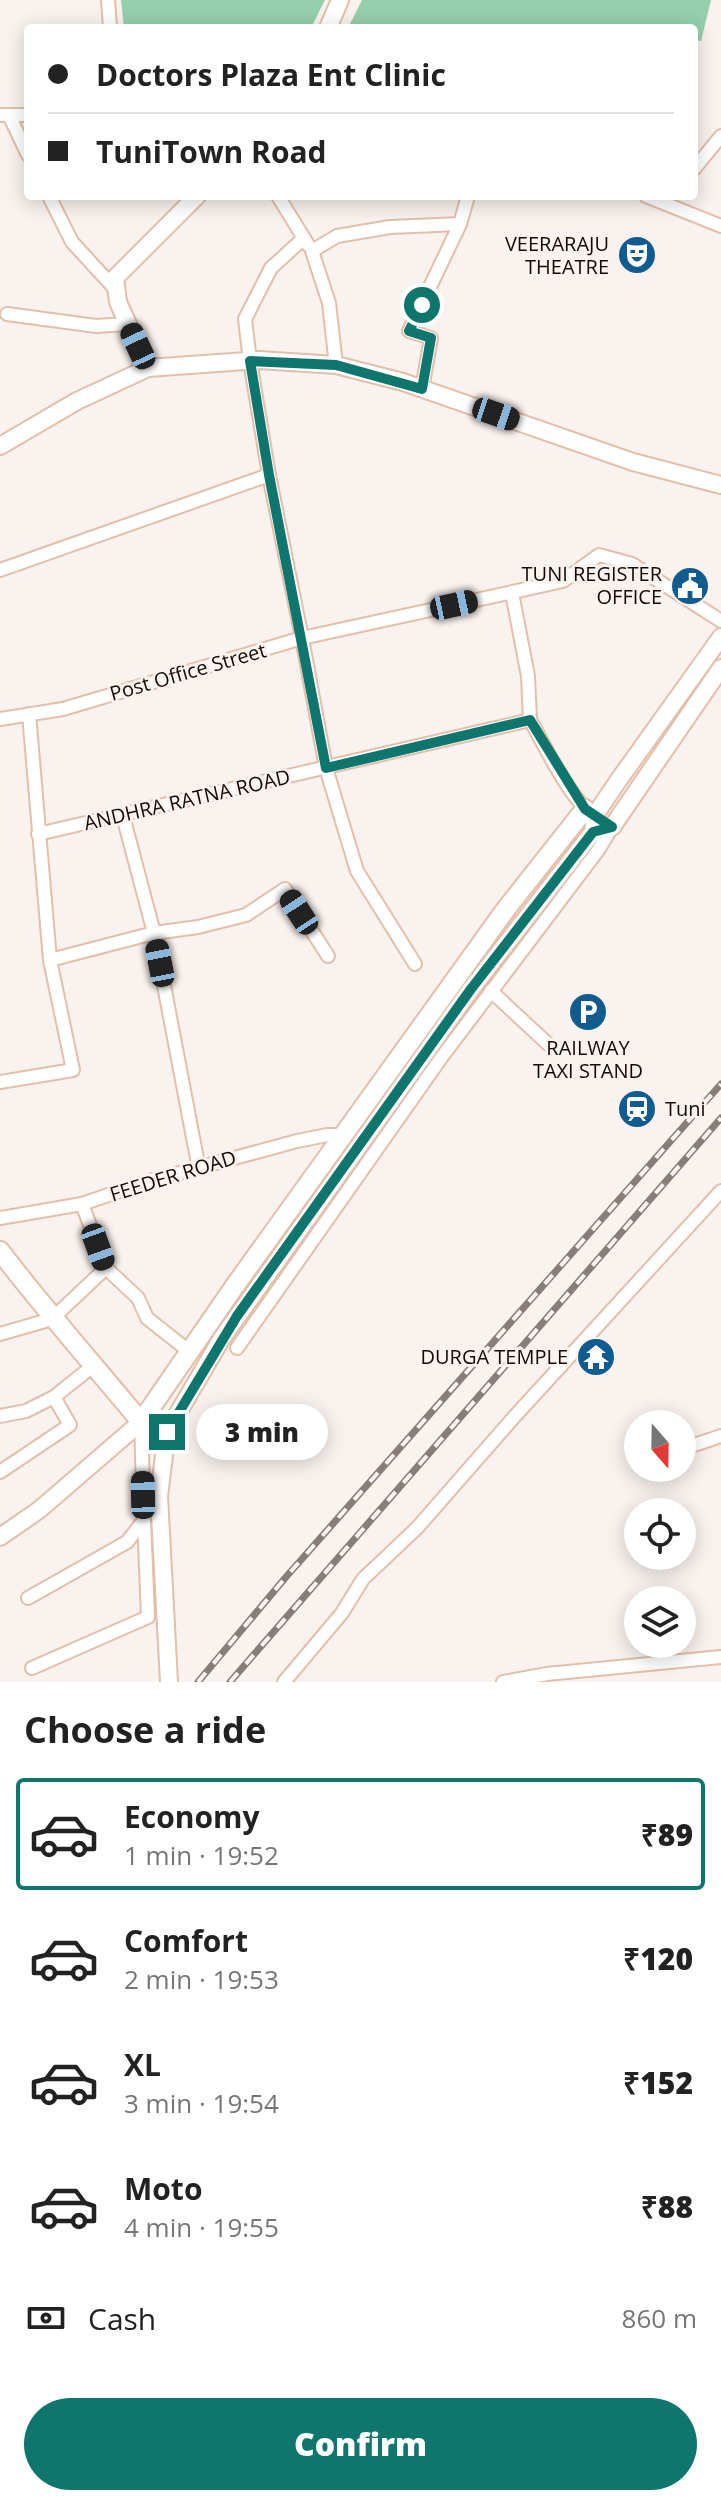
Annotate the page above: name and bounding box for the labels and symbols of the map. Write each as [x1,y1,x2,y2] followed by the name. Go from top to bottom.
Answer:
[505,230,609,280] place label: VEERARAJU THEATRE
[616,234,658,276] theatre icon: VEERARAJU THEATRE
[404,287,440,323] route start
[117,319,159,373] car
[469,395,523,433] car
[522,560,663,610] place label: TUNI REGISTER OFFICE
[669,565,711,607] public building icon: TUNI REGISTER OFFICE
[428,588,480,622] car
[106,636,269,707] street label: Post Office Street
[81,763,293,836] street label: ANDHRA RATNA ROAD
[276,885,322,939] car
[144,937,176,989] car
[567,991,609,1033] parking icon: RAILWAY TAXI STAND
[533,1034,643,1084] place label: RAILWAY TAXI STAND
[616,1088,658,1130] station icon: Tuni
[665,1095,706,1122] place label: Tuni
[106,1143,239,1208] street label: FEEDER ROAD
[79,1220,117,1274] car
[575,1336,617,1378] temple icon: DURGA TEMPLE
[420,1343,568,1370] place label: DURGA TEMPLE
[195,1404,327,1460] callout: 3 min
[624,1410,696,1482] north arrow
[149,1414,185,1450] route end
[131,1471,155,1519] car

